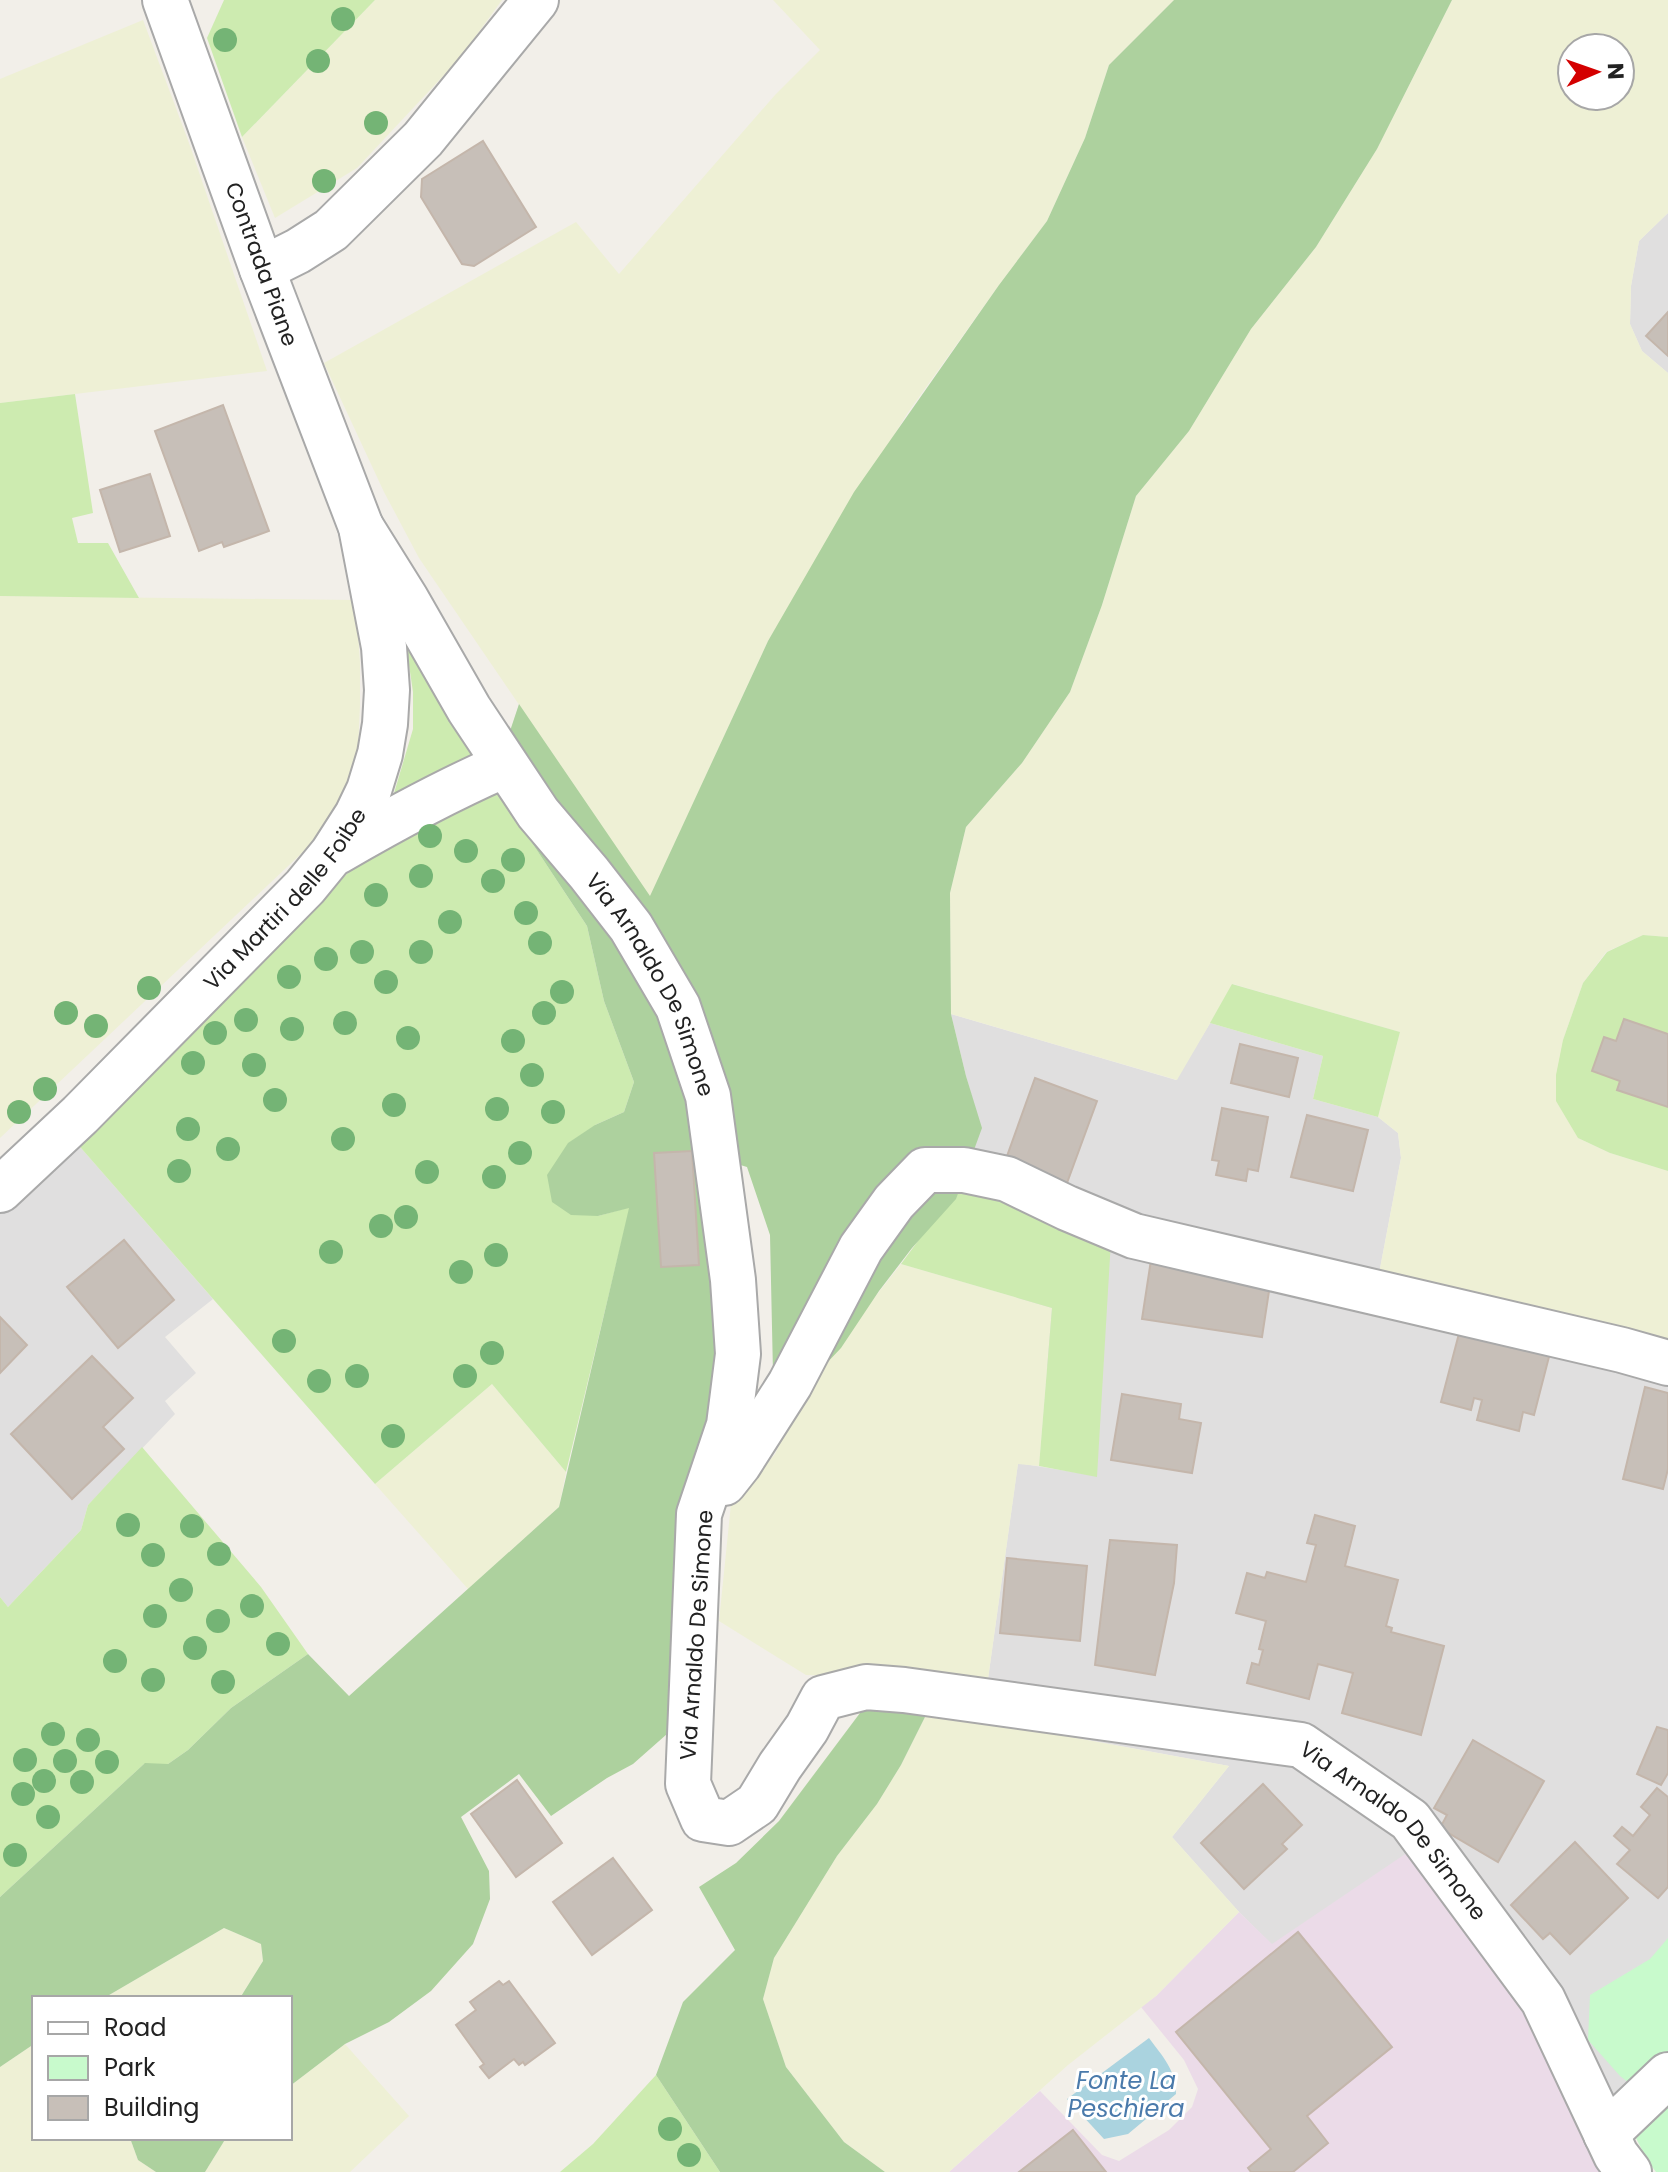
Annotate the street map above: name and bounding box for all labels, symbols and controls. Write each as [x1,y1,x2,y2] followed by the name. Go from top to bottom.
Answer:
[1556,32,1636,112] north arrow
[1600,63,1631,80] text: N
[217,178,306,351] street label: Contrada Piane
[197,802,374,997] street label: Via Martiri delle Foibe
[578,866,722,1100] street label: Via Arnaldo De Simone
[672,1509,721,1761] street label: Via Arnaldo De Simone
[1294,1734,1494,1927] street label: Via Arnaldo De Simone
[32,1996,292,2140] legend
[104,2011,166,2044] text: Road
[104,2051,156,2084] text: Park
[1067,2064,1185,2125] water label: Fonte La Peschiera
[104,2091,200,2124] text: Building

